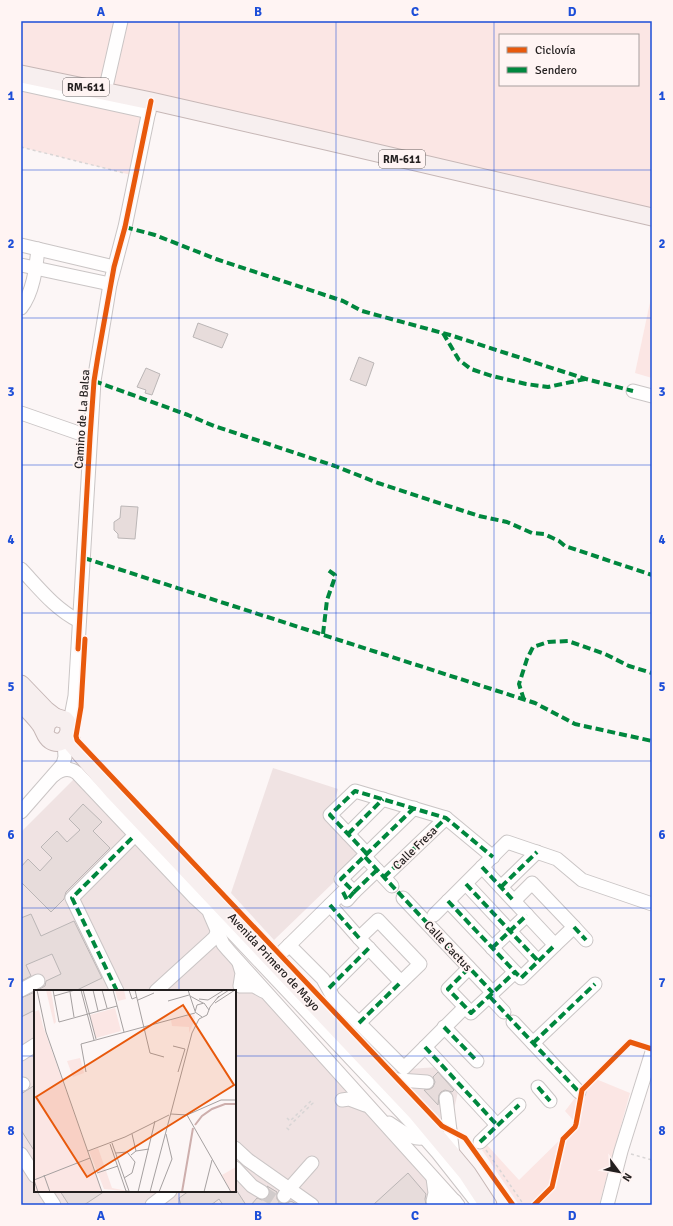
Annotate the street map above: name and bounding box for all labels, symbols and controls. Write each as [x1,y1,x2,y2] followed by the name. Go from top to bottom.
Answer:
[97,4,106,20] text: A
[254,4,262,20] text: B
[411,4,419,20] text: C
[568,4,577,20] text: D
[499,34,639,86] legend
[535,43,576,58] text: Ciclovía
[535,63,577,78] text: Sendero
[63,78,109,96] road number: RM-611
[7,88,15,104] text: 1
[658,88,666,104] text: 1
[379,150,425,168] road number: RM-611
[7,236,15,252] text: 2
[658,236,666,252] text: 2
[72,369,93,469] street label: Camino de La Balsa
[7,384,15,400] text: 3
[658,384,666,400] text: 3
[7,532,15,548] text: 4
[658,532,666,548] text: 4
[7,679,15,695] text: 5
[658,679,666,695] text: 5
[390,823,441,873] street label: Calle Fresa
[7,827,15,843] text: 6
[658,827,666,843] text: 6
[224,910,323,1015] street label: Avenida Primero de Mayo
[420,918,475,975] street label: Calle Cactus
[7,975,15,991] text: 7
[658,975,666,991] text: 7
[34,990,236,1192] inset map
[7,1123,15,1139] text: 8
[658,1123,666,1139] text: 8
[599,1152,639,1192] north arrow
[620,1170,635,1184] text: N
[97,1208,106,1224] text: A
[254,1208,262,1224] text: B
[411,1208,419,1224] text: C
[568,1208,577,1224] text: D

